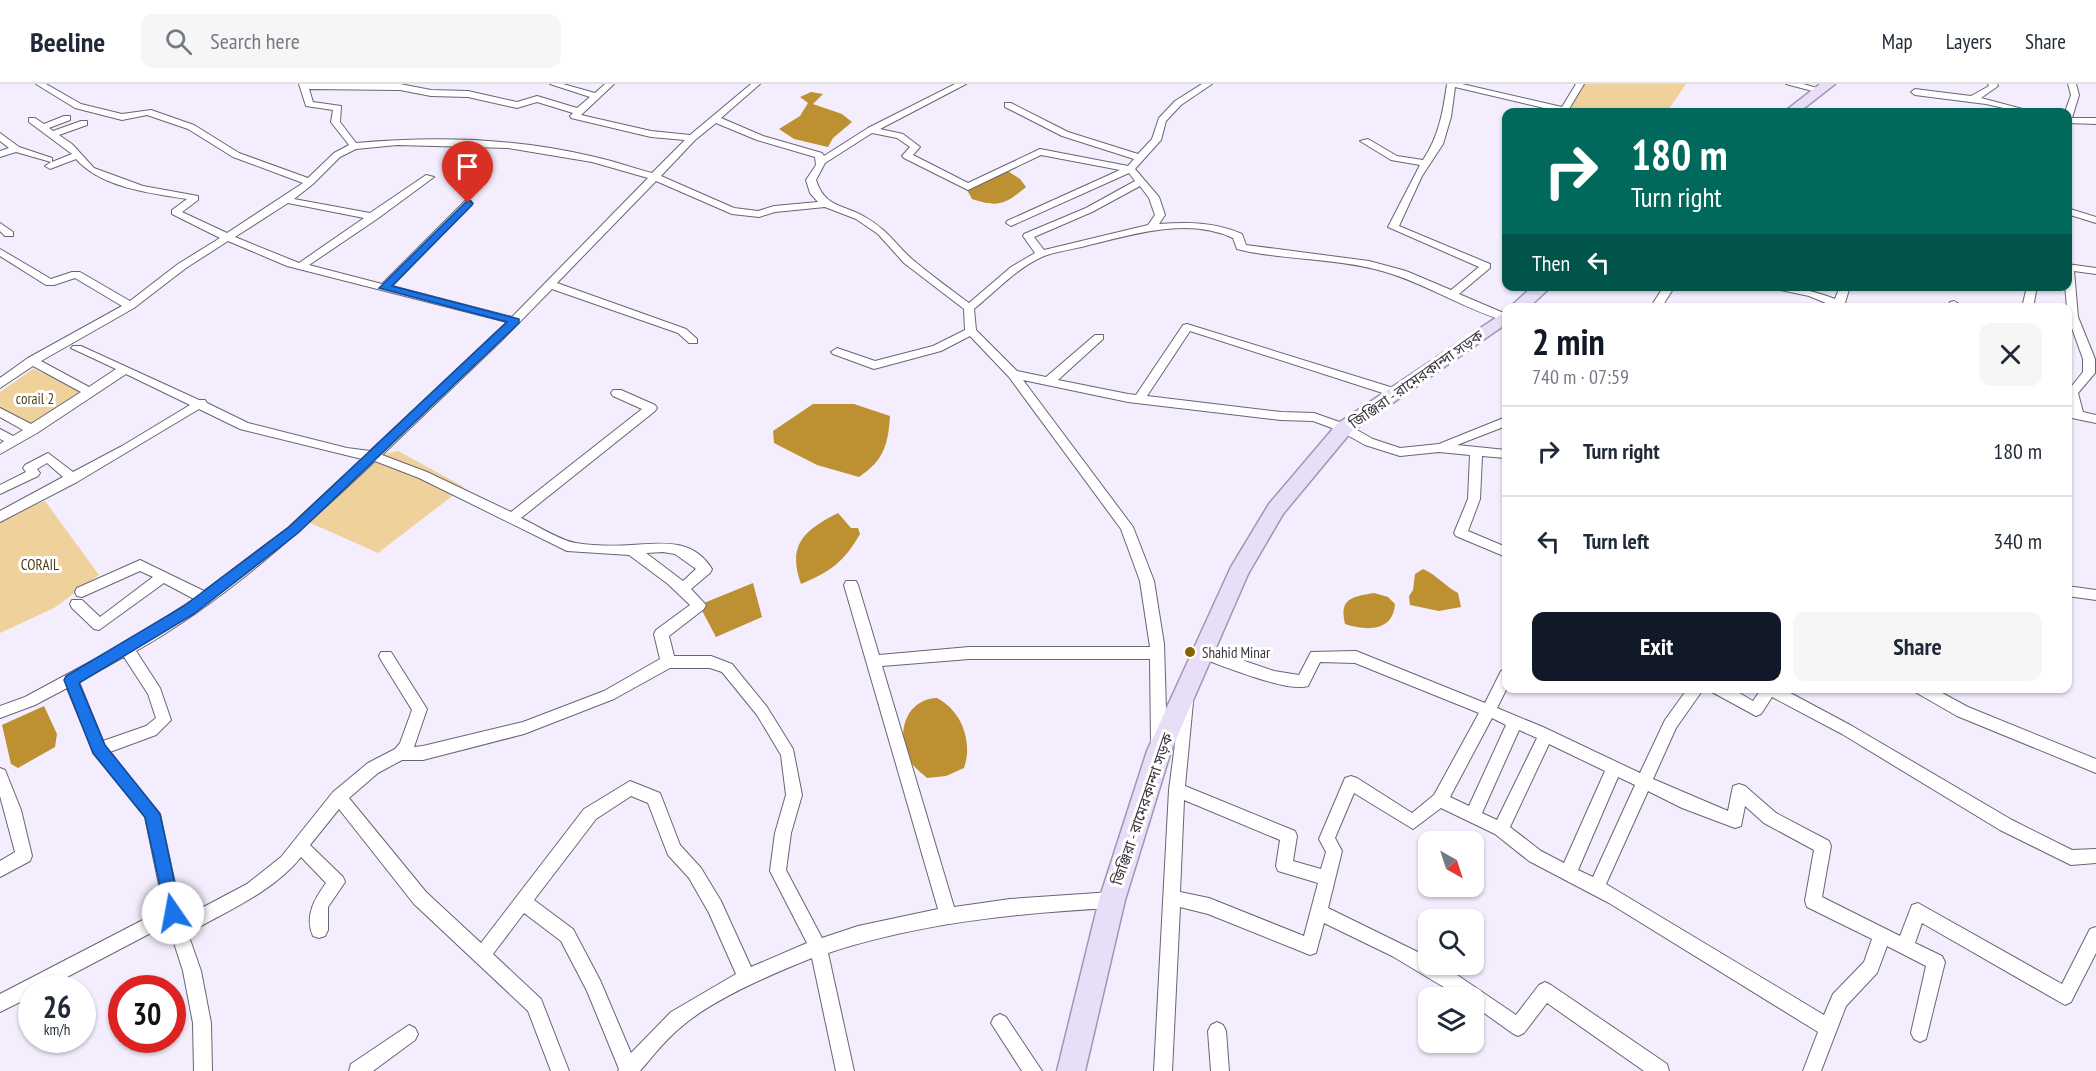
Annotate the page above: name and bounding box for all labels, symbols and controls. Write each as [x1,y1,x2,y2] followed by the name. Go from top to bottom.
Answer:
[141,14,561,68] search box
[30,23,105,60] text: Beeline
[162,25,195,58] icon: search
[210,27,300,55] text: Search here
[1882,28,1913,55] text: Map
[1946,28,1992,55] text: Layers
[2025,28,2066,55] text: Share
[1631,127,1728,182] text: 180 m
[1532,132,1610,210] icon: right
[442,141,493,203] pin
[451,150,484,183] icon: arrive
[1631,180,1722,214] text: Turn right
[1582,246,1615,279] icon: left
[1532,249,1570,277] text: Then
[1532,318,1605,365] text: 2 min
[1979,323,2042,386] button: close
[1344,325,1488,433] street label: জিঞ্জিরা - রামেরকান্দা সড়ক
[1532,364,1629,390] text: 740 m · 07:59
[16,389,54,408] park label: corail 2
[1532,435,1565,468] icon: right
[1583,437,1660,465] text: Turn right
[1993,437,2042,465] text: 180 m
[1532,525,1565,558] icon: left
[1583,527,1649,555] text: Turn left
[1993,527,2042,555] text: 340 m
[21,555,60,574] park label: CORAIL
[1532,612,1781,681] button: Exit
[1793,612,2042,681] button: Share
[1202,643,1271,662] place label: Shahid Minar
[1183,645,1197,659] marker: Shahid Minar
[1107,730,1177,888] street label: জিঞ্জিরা - রামেরকান্দা সড়ক
[1418,831,1484,897] north arrow
[1418,831,1484,1053] map controls
[141,881,205,945] position arrow
[1418,909,1484,975] button: search
[108,975,186,1053] speed limit sign: 30
[43,987,71,1026] text: 26
[1418,987,1484,1053] button: layers
[44,1020,70,1039] text: km/h

